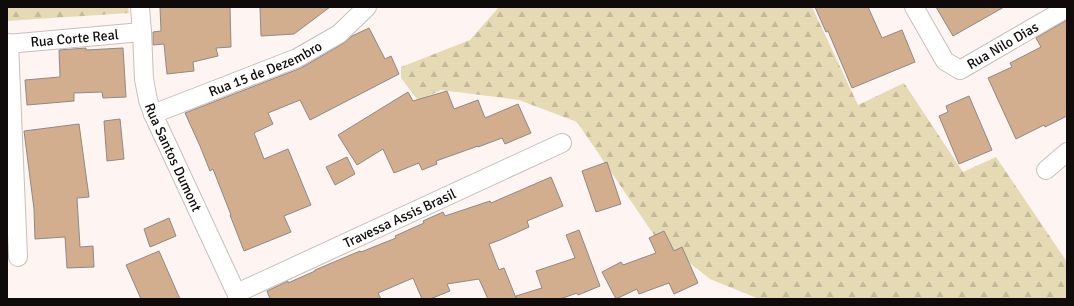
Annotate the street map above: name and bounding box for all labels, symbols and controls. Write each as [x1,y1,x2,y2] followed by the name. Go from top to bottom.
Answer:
[964,18,1041,73] street label: Rua Nilo Dias
[30,26,120,50] street label: Rua Corte Real
[206,37,325,100] street label: Rua 15 de Dezembro
[141,101,206,214] street label: Rua Santos Dumont
[340,185,459,251] street label: Travessa Assis Brasil

